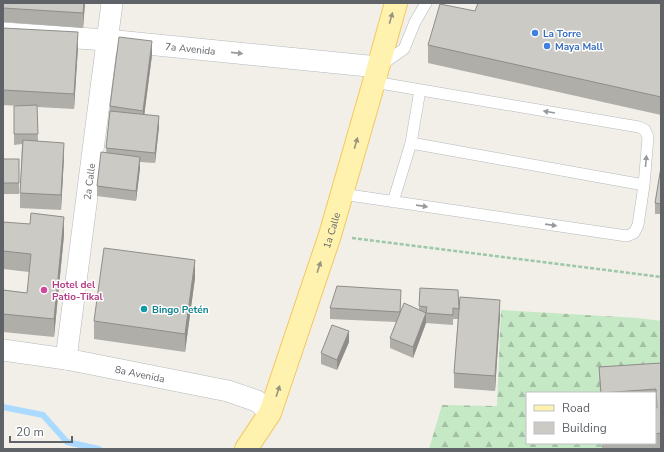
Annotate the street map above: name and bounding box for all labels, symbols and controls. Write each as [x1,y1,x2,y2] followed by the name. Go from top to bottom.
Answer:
[388,12,394,24] one-way arrow
[543,27,582,41] place label: La Torre
[530,28,540,38] marker: La Torre
[164,40,216,59] street label: 7a Avenida
[555,40,604,54] place label: Maya Mall
[542,41,552,51] marker: Maya Mall
[231,49,243,56] one-way arrow
[543,109,555,115] one-way arrow
[354,137,360,149] one-way arrow
[643,155,649,167] one-way arrow
[81,162,99,201] street label: 2a Calle
[416,203,428,209] one-way arrow
[320,211,344,250] street label: 1a Calle
[544,222,557,228] one-way arrow
[316,261,322,273] one-way arrow
[52,278,103,304] place label: Hotel del Patio-Tikal
[39,285,49,295] marker: Hotel del Patio-Tikal
[152,303,209,317] place label: Bingo Petén
[139,304,149,314] marker: Bingo Petén
[114,363,166,386] street label: 8a Avenida
[275,384,281,396] one-way arrow
[526,392,656,444] legend
[562,400,590,416] text: Road
[10,418,72,444] scale bar
[562,420,607,436] text: Building
[16,424,44,440] text: 20 m

